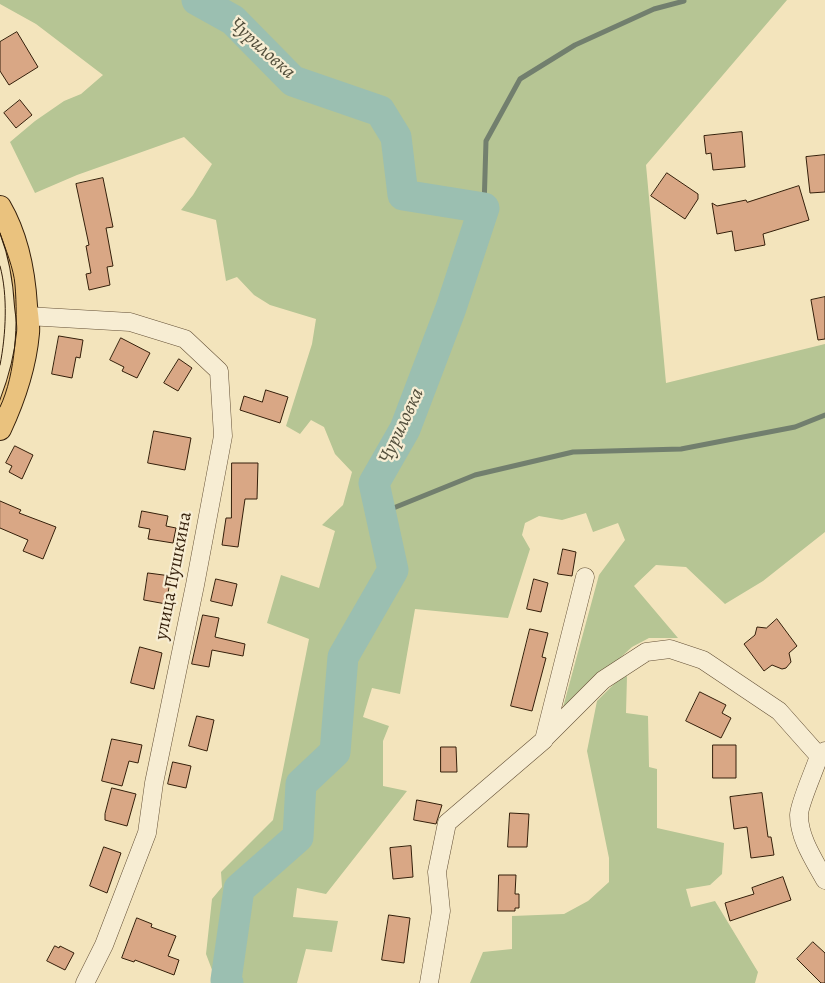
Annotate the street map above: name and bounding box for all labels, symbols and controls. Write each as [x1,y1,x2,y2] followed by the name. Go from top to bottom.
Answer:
[224,13,300,85] water label: Чуриловка
[374,384,430,468] water label: Чуриловка
[150,510,198,642] street label: улица Пушкина

